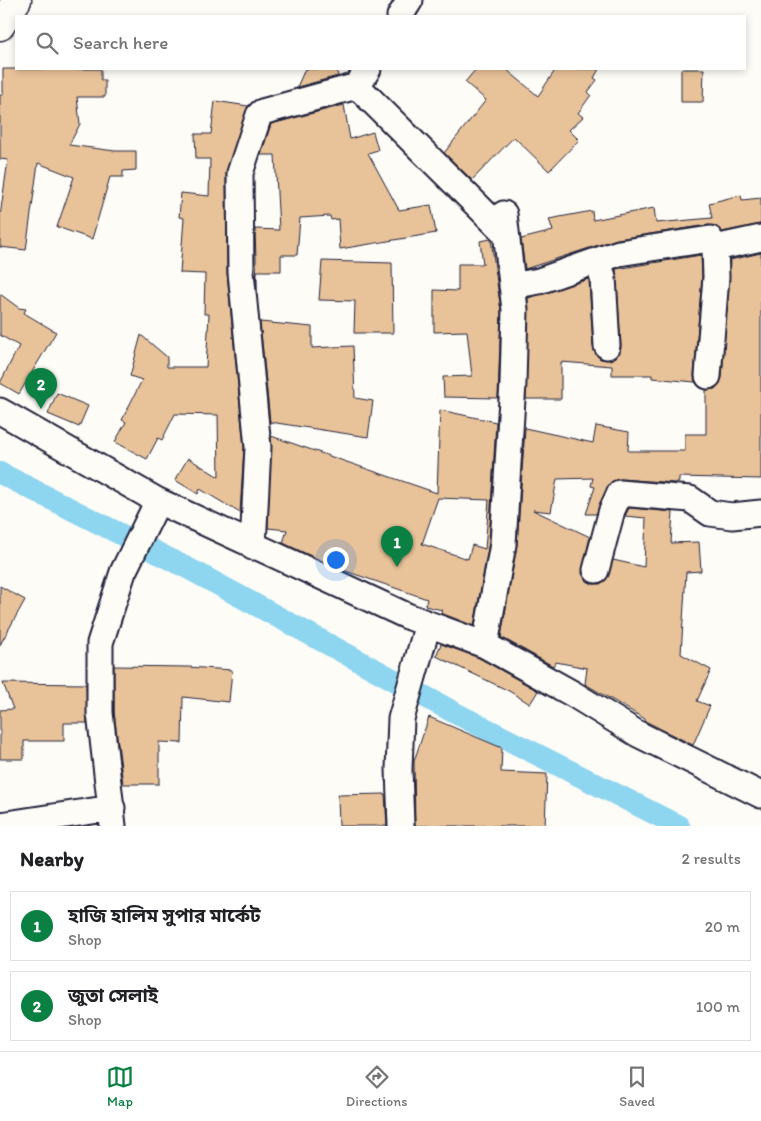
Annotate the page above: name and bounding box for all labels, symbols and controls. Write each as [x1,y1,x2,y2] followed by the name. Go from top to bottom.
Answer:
[15,15,746,70] search box
[33,29,61,57] icon: search
[73,31,168,54] text: Search here
[25,368,57,409] pin: 2
[381,526,413,567] pin: 1
[323,547,349,573] your location
[20,846,84,871] text: Nearby
[681,849,741,868] text: 2 results
[68,904,261,927] text: হাজি হালিম সুপার মার্কেট
[33,917,41,936] text: 1
[705,917,740,936] text: 20 m
[68,930,102,949] text: Shop
[68,984,158,1007] text: জুতা সেলাই
[33,997,41,1016] text: 2
[696,997,740,1016] text: 100 m
[68,1010,102,1029] text: Shop
[106,1063,134,1110] tab: Map
[346,1063,407,1110] tab: Directions
[619,1063,655,1110] tab: Saved

